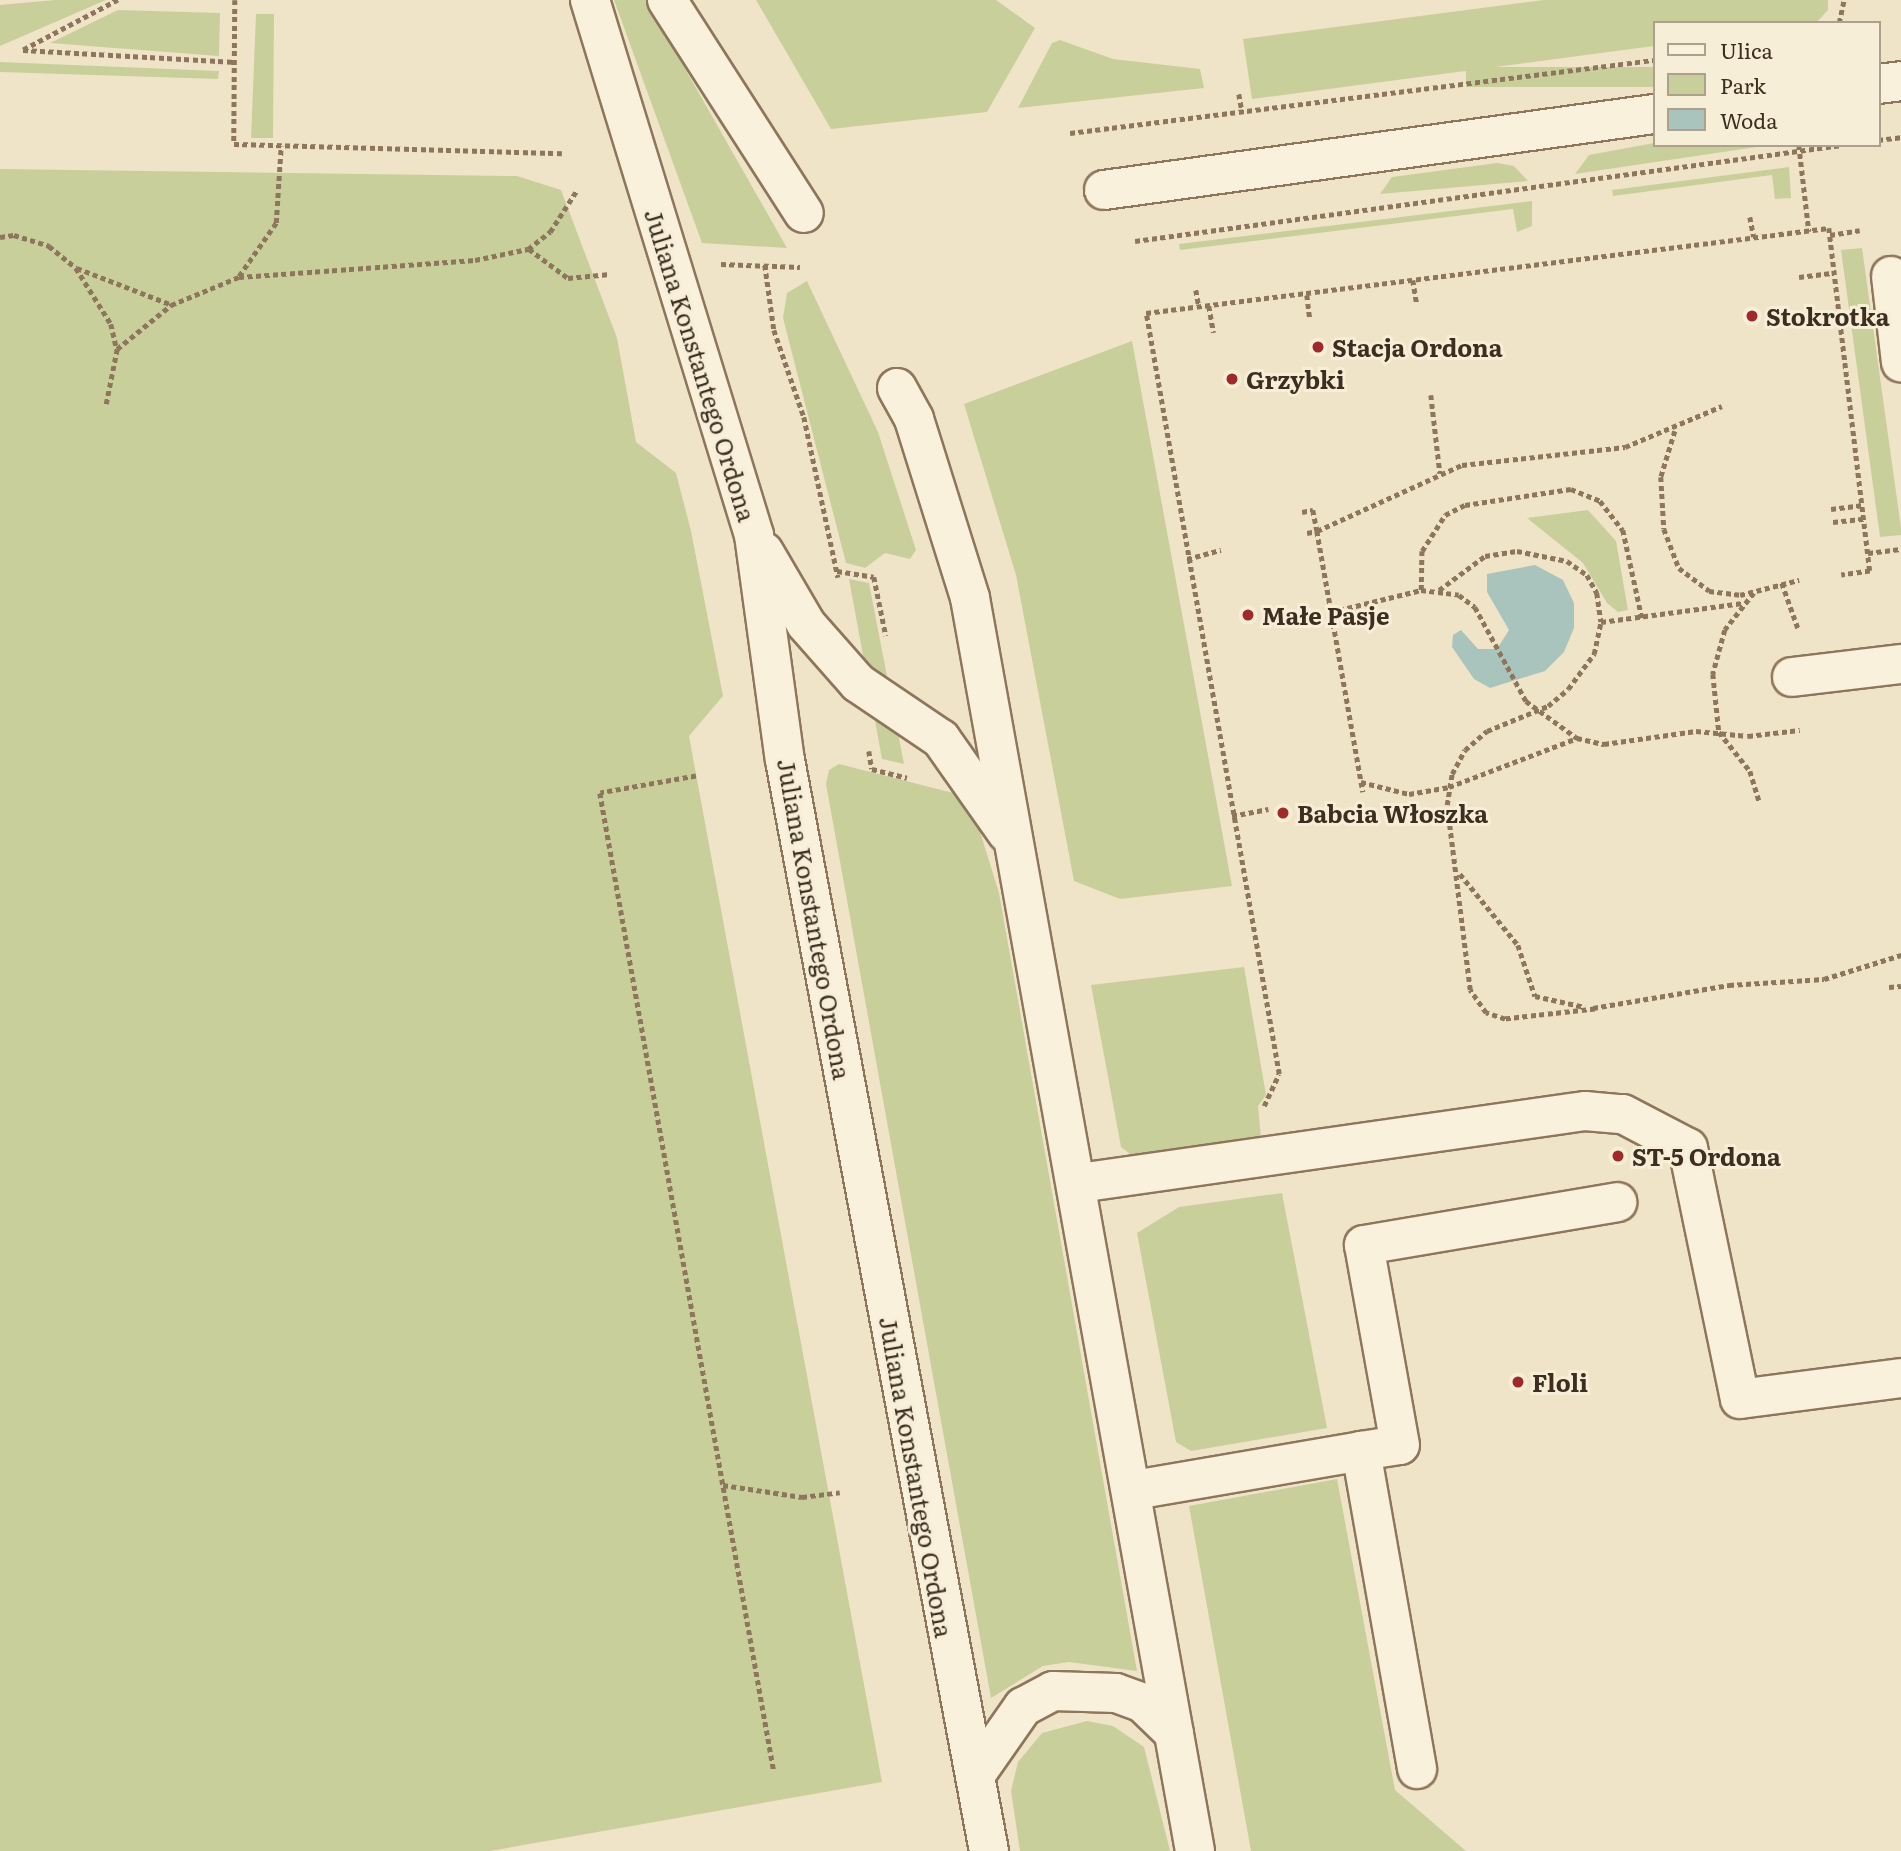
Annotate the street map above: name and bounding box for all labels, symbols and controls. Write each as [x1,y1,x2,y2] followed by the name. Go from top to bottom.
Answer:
[1652,21,1880,147] legend
[1720,34,1773,65] text: Ulica
[1720,69,1766,100] text: Park
[1720,104,1778,135] text: Woda
[640,205,762,525] street label: Juliana Konstantego Ordona
[1766,302,1890,330] place label: Stokrotka
[1744,308,1760,324] marker: Stokrotka
[1332,333,1503,361] place label: Stacja Ordona
[1310,339,1326,355] marker: Stacja Ordona
[1246,365,1345,393] place label: Grzybki
[1224,371,1240,387] marker: Grzybki
[1262,601,1390,629] place label: Małe Pasje
[1240,607,1256,623] marker: Małe Pasje
[773,756,857,1082] street label: Juliana Konstantego Ordona
[1297,799,1488,827] place label: Babcia Włoszka
[1275,805,1291,821] marker: Babcia Włoszka
[1632,1142,1781,1170] place label: ST-5 Ordona
[1610,1148,1626,1164] marker: ST-5 Ordona
[875,1314,959,1640] street label: Juliana Konstantego Ordona
[1532,1368,1588,1396] place label: Floli
[1510,1374,1526,1390] marker: Floli

